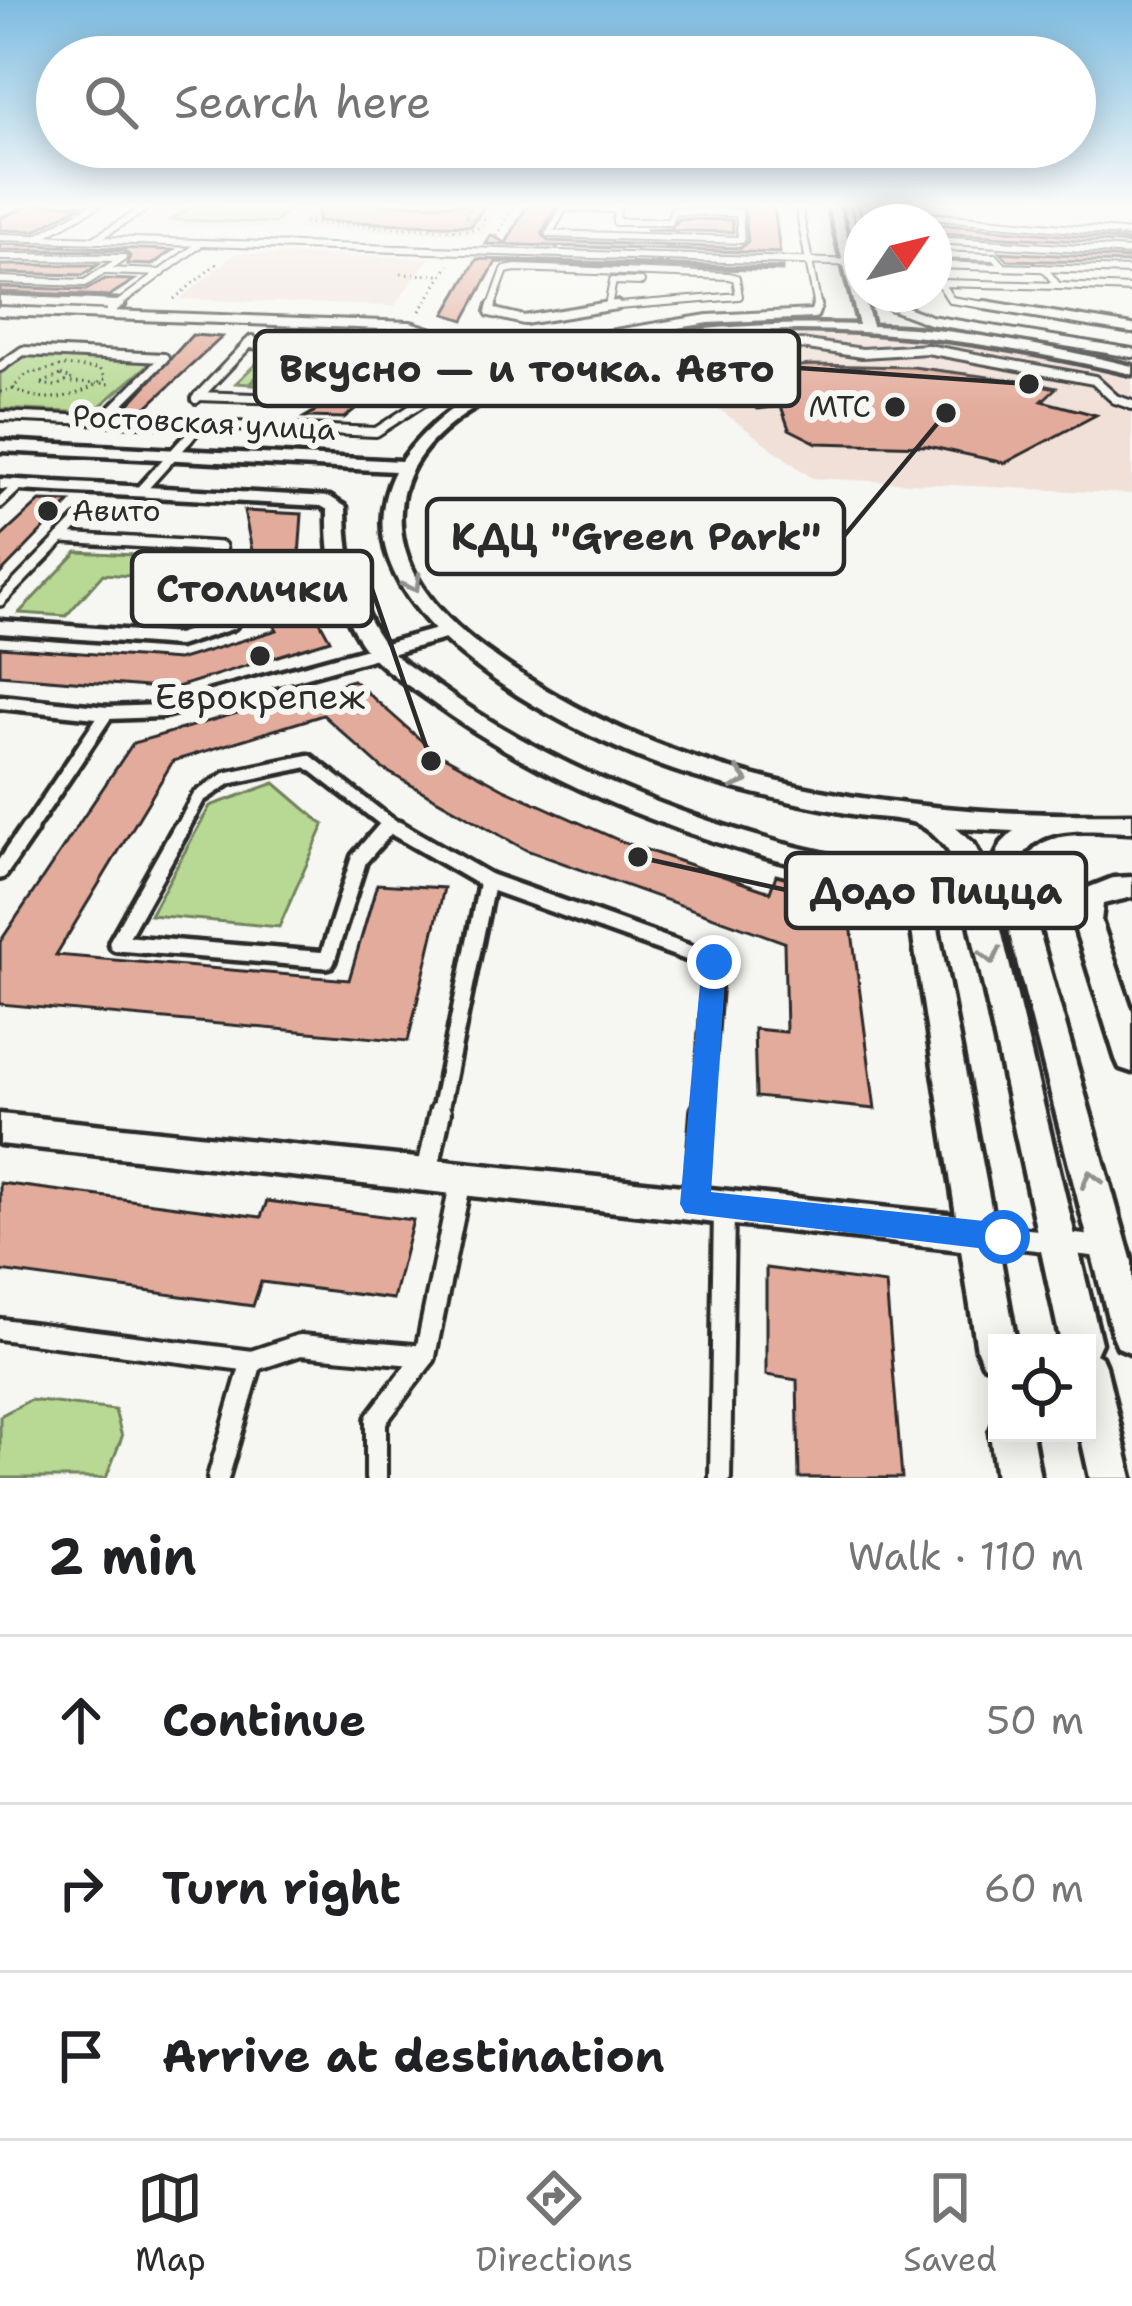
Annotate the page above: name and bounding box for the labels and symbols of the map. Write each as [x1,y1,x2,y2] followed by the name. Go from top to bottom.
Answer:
[844,204,952,312] north arrow
[255,331,799,406] callout: Вкусно — и точка. Авто
[279,342,775,394] text: Вкусно — и точка. Авто
[808,386,871,427] place label: МТС
[882,394,908,420] marker: МТС
[71,395,337,450] street label: Ростовская улица
[72,490,161,531] place label: Авито
[35,498,61,524] marker: Авито
[427,499,844,574] callout: КДЦ "Green Park"
[451,510,821,562] text: КДЦ "Green Park"
[132,551,372,626] callout: Столички
[156,562,348,614] text: Столички
[398,571,421,593] one-way arrow
[247,643,273,669] marker: Еврокрепеж
[155,672,366,721] place label: Еврокрепеж
[730,765,750,790] one-way arrow
[786,853,1086,928] callout: Додо Пицца
[810,864,1063,916] text: Додо Пицца
[687,935,741,989] route end
[977,945,1002,965] one-way arrow
[1080,1170,1105,1190] one-way arrow
[976,1210,1030,1264] route start

